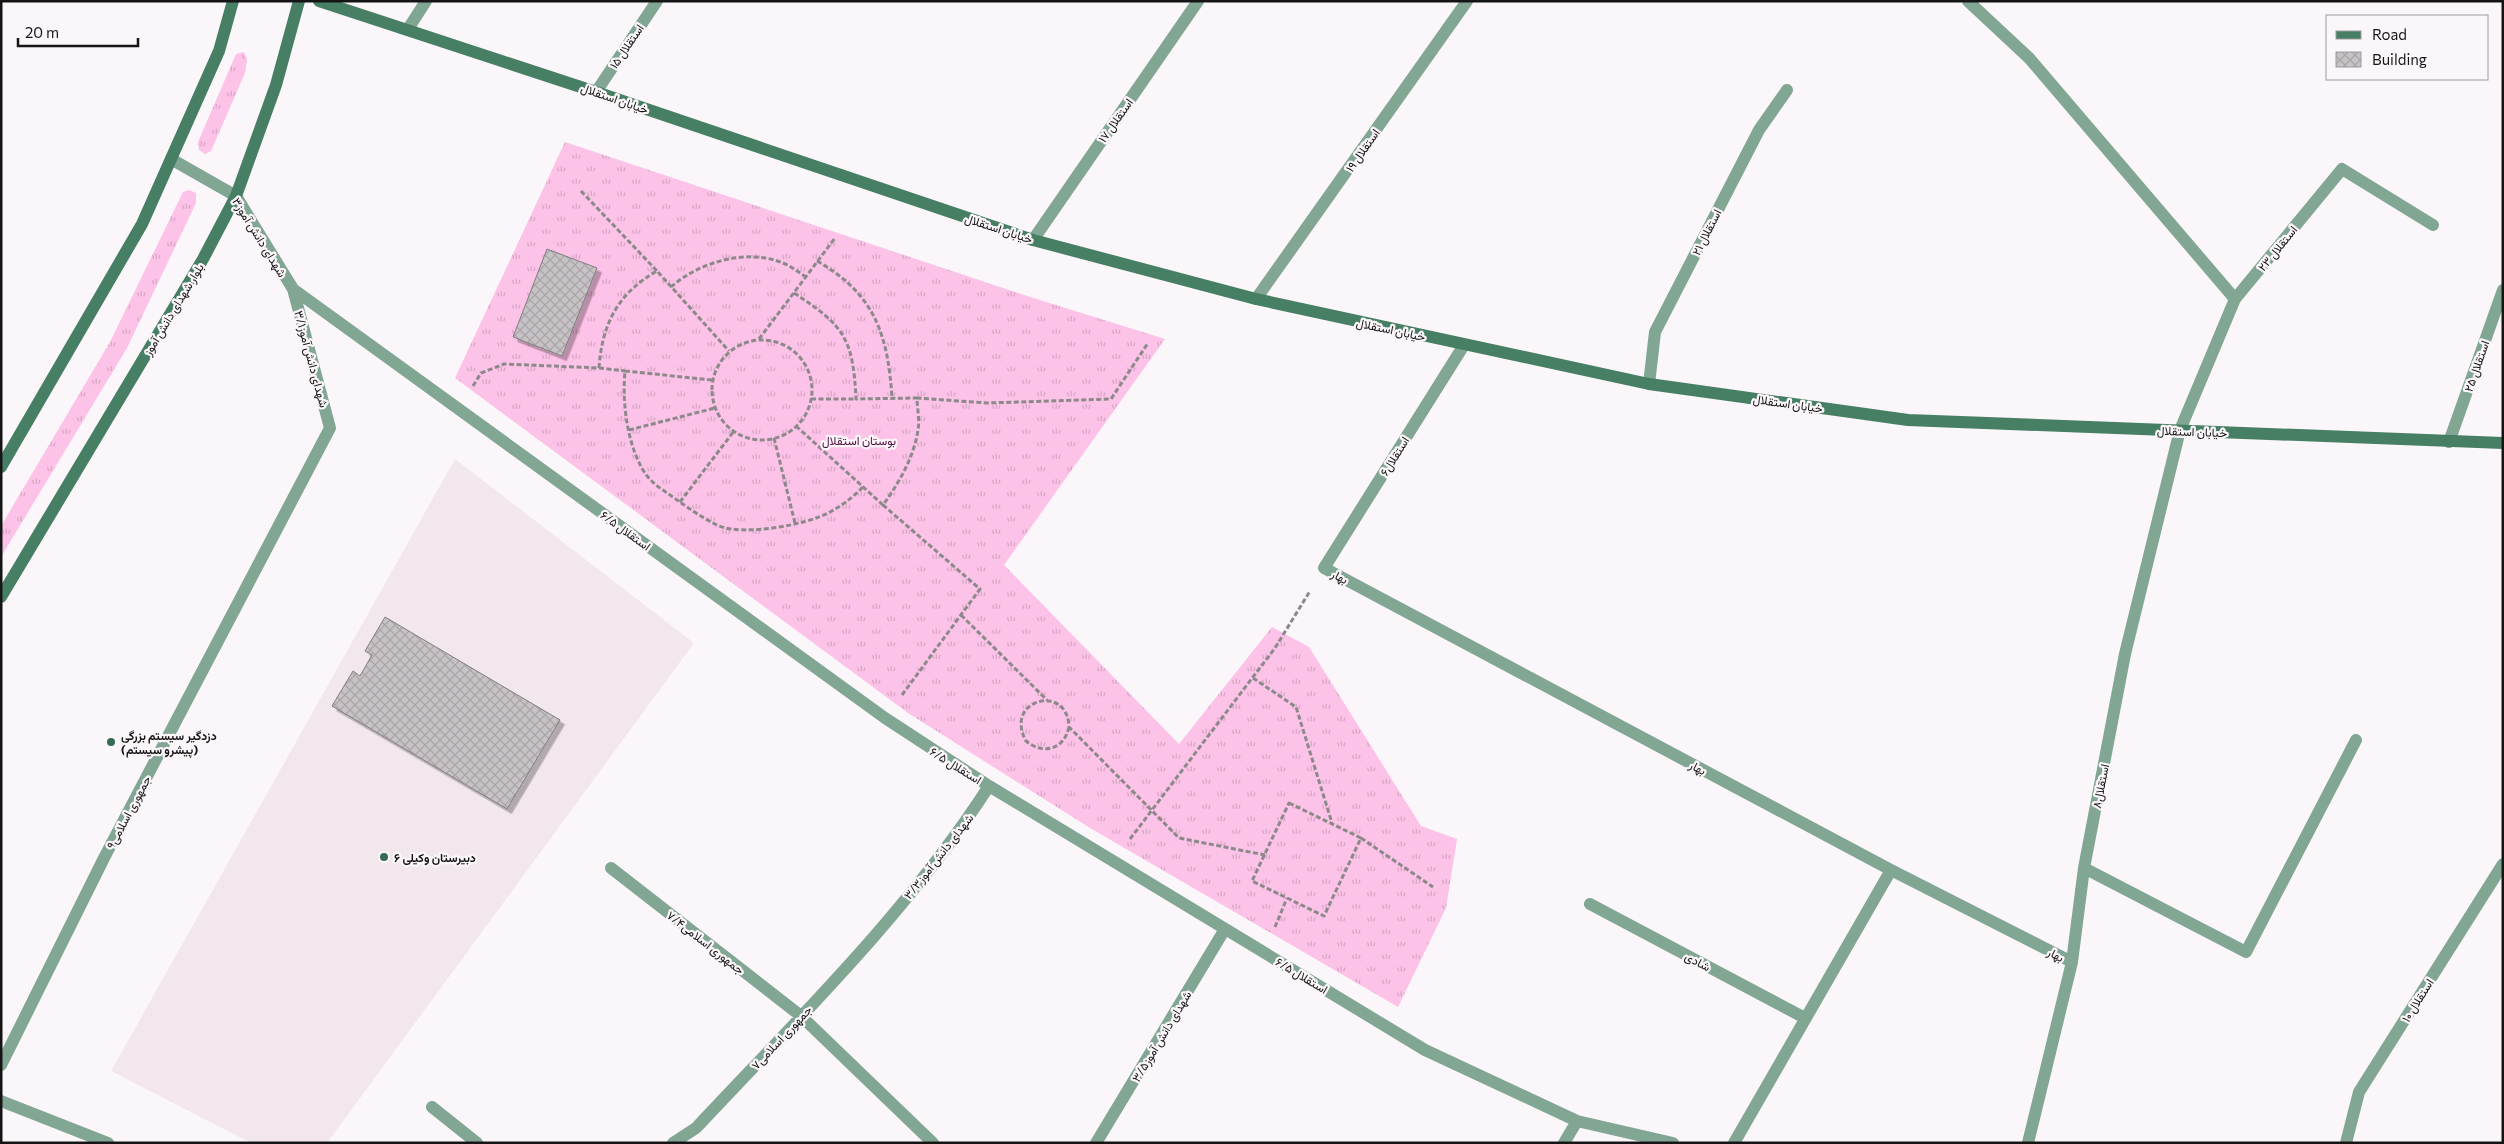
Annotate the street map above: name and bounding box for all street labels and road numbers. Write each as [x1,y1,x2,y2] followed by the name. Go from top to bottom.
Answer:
[606,21,648,72] street label: استقلال ۱۵
[579,80,651,118] street label: خیابان استقلال
[1095,95,1137,146] street label: استقلال ۱۷
[1342,126,1384,175] street label: استقلال ۱۹
[228,195,290,280] street label: شهدای دانش آموز۳
[1688,207,1725,258] street label: استقلال ۲۱
[963,210,1035,247] street label: خیابان استقلال
[2255,223,2301,275] street label: استقلال ۲۳
[139,260,208,359] street label: بلوار شهدای دانش آموز
[290,309,332,410] street label: شهدای دانش آموز۳/۱
[1355,315,1427,345] street label: خیابان استقلال
[2461,338,2493,394] street label: استقلال ۲۵
[1752,391,1824,417] street label: خیابان استقلال
[2157,423,2227,441] street label: خیابان استقلال
[1377,434,1413,479] street label: استقلال۶
[597,507,654,554] street label: استقلال ۶/۵
[1327,565,1351,588] street label: بهار
[927,744,984,788] street label: استقلال ۶/۵
[1685,756,1709,779] street label: بهار
[2089,763,2113,810] street label: استقلال۸
[103,773,155,852] street label: جمهوری اسلامی۹
[900,811,977,903] street label: شهدای دانش آموز۳/۳
[663,907,747,978] street label: جمهوری اسلامی۷/۴
[2044,944,2067,966] street label: بهار
[1682,949,1713,975] street label: شادی
[1272,954,1331,998] street label: استقلال ۶/۵
[2398,976,2437,1025] street label: استقلال ۱۰
[1128,988,1195,1085] street label: شهدای دانش آموز۳/۵
[748,1002,816,1073] street label: جمهوری اسلامی۷

